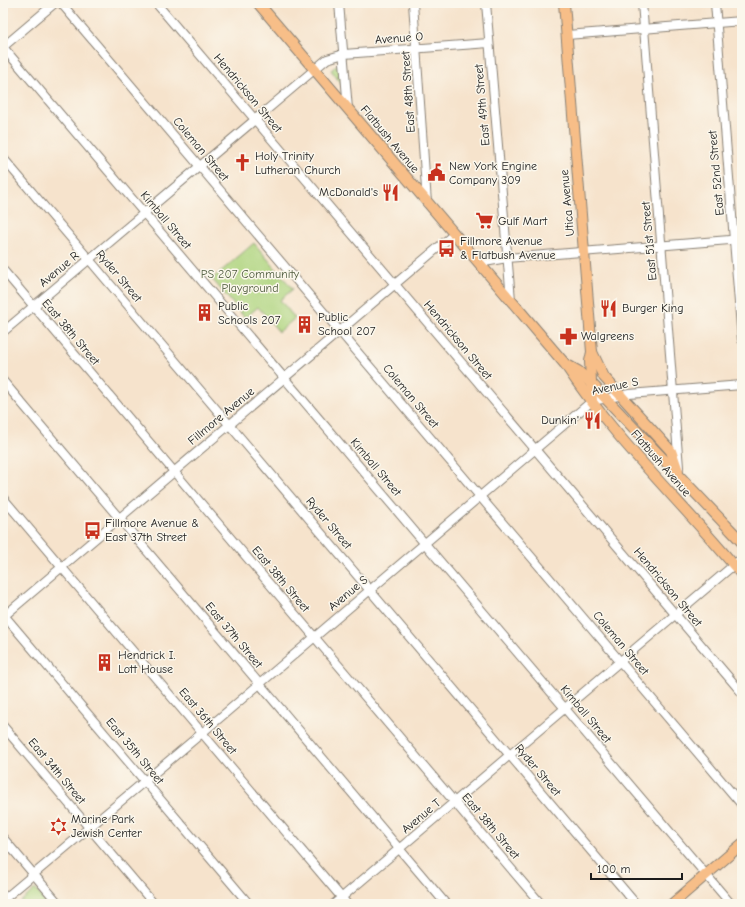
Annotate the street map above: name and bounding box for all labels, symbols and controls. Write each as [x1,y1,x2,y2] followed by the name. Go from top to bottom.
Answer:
[374,29,424,47] street label: Avenue O
[398,50,418,133] street label: East 48th Street
[211,51,285,136] street label: Hendrickson Street
[471,63,493,146] street label: East 49th Street
[358,102,422,176] street label: Flatbush Avenue
[170,114,232,184] street label: Coleman Street
[705,129,727,216] street label: East 52nd Street
[255,149,341,177] place label: Holy Trinity Lutheran Church
[232,153,252,173] church icon: Holy Trinity Lutheran Church
[449,159,537,187] place label: New York Engine Company 309
[426,163,446,183] public building icon: New York Engine Company 309
[557,169,577,237] street label: Utica Avenue
[381,182,401,202] restaurant icon: McDonald's
[319,185,378,199] place label: McDonald's
[138,188,195,252] street label: Kimball Street
[639,200,659,281] street label: East 51st Street
[475,211,495,231] supermarket icon: Gulf Mart
[498,214,548,228] place label: Gulf Mart
[460,234,555,262] place label: Fillmore Avenue & Flatbush Avenue
[437,238,457,258] bus stop icon: Fillmore Avenue & Flatbush Avenue
[93,247,145,305] street label: Ryder Street
[36,248,82,290] street label: Avenue R
[201,267,300,295] park label: PS 207 Community Playground
[39,296,103,368] street label: East 38th Street
[421,298,495,383] street label: Hendrickson Street
[599,298,619,318] restaurant icon: Burger King
[218,299,281,327] place label: Public Schools 207
[622,301,684,315] place label: Burger King
[195,303,215,323] building icon: Public Schools 207
[318,310,376,338] place label: Public School 207
[295,314,315,334] building icon: Public School 207
[558,326,578,346] pharmacy icon: Walgreens
[581,329,634,343] place label: Walgreens
[380,361,442,431] street label: Coleman Street
[590,374,640,398] street label: Avenue S
[185,384,257,448] street label: Fillmore Avenue
[582,410,602,430] restaurant icon: Dunkin'
[541,413,579,427] place label: Dunkin'
[628,427,694,499] street label: Flatbush Avenue
[348,435,405,499] street label: Kimball Street
[303,494,355,552] street label: Ryder Street
[105,516,199,544] place label: Fillmore Avenue & East 37th Street
[82,520,102,540] bus stop icon: Fillmore Avenue & East 37th Street
[249,543,313,615] street label: East 38th Street
[631,545,705,630] street label: Hendrickson Street
[325,572,371,614] street label: Avenue S
[202,599,266,671] street label: East 37th Street
[590,608,652,678] street label: Coleman Street
[118,648,175,676] place label: Hendrick I. Lott House
[95,652,115,672] building icon: Hendrick I. Lott House
[558,682,615,746] street label: Kimball Street
[176,685,240,757] street label: East 36th Street
[103,715,167,787] street label: East 35th Street
[25,735,89,807] street label: East 34th Street
[512,741,564,799] street label: Ryder Street
[459,790,523,862] street label: East 38th Street
[399,795,444,836] street label: Avenue T
[71,812,142,840] place label: Marine Park Jewish Center
[48,816,68,836] synagogue icon: Marine Park Jewish Center
[591,855,682,881] scale bar
[597,862,630,876] text: 100 m

